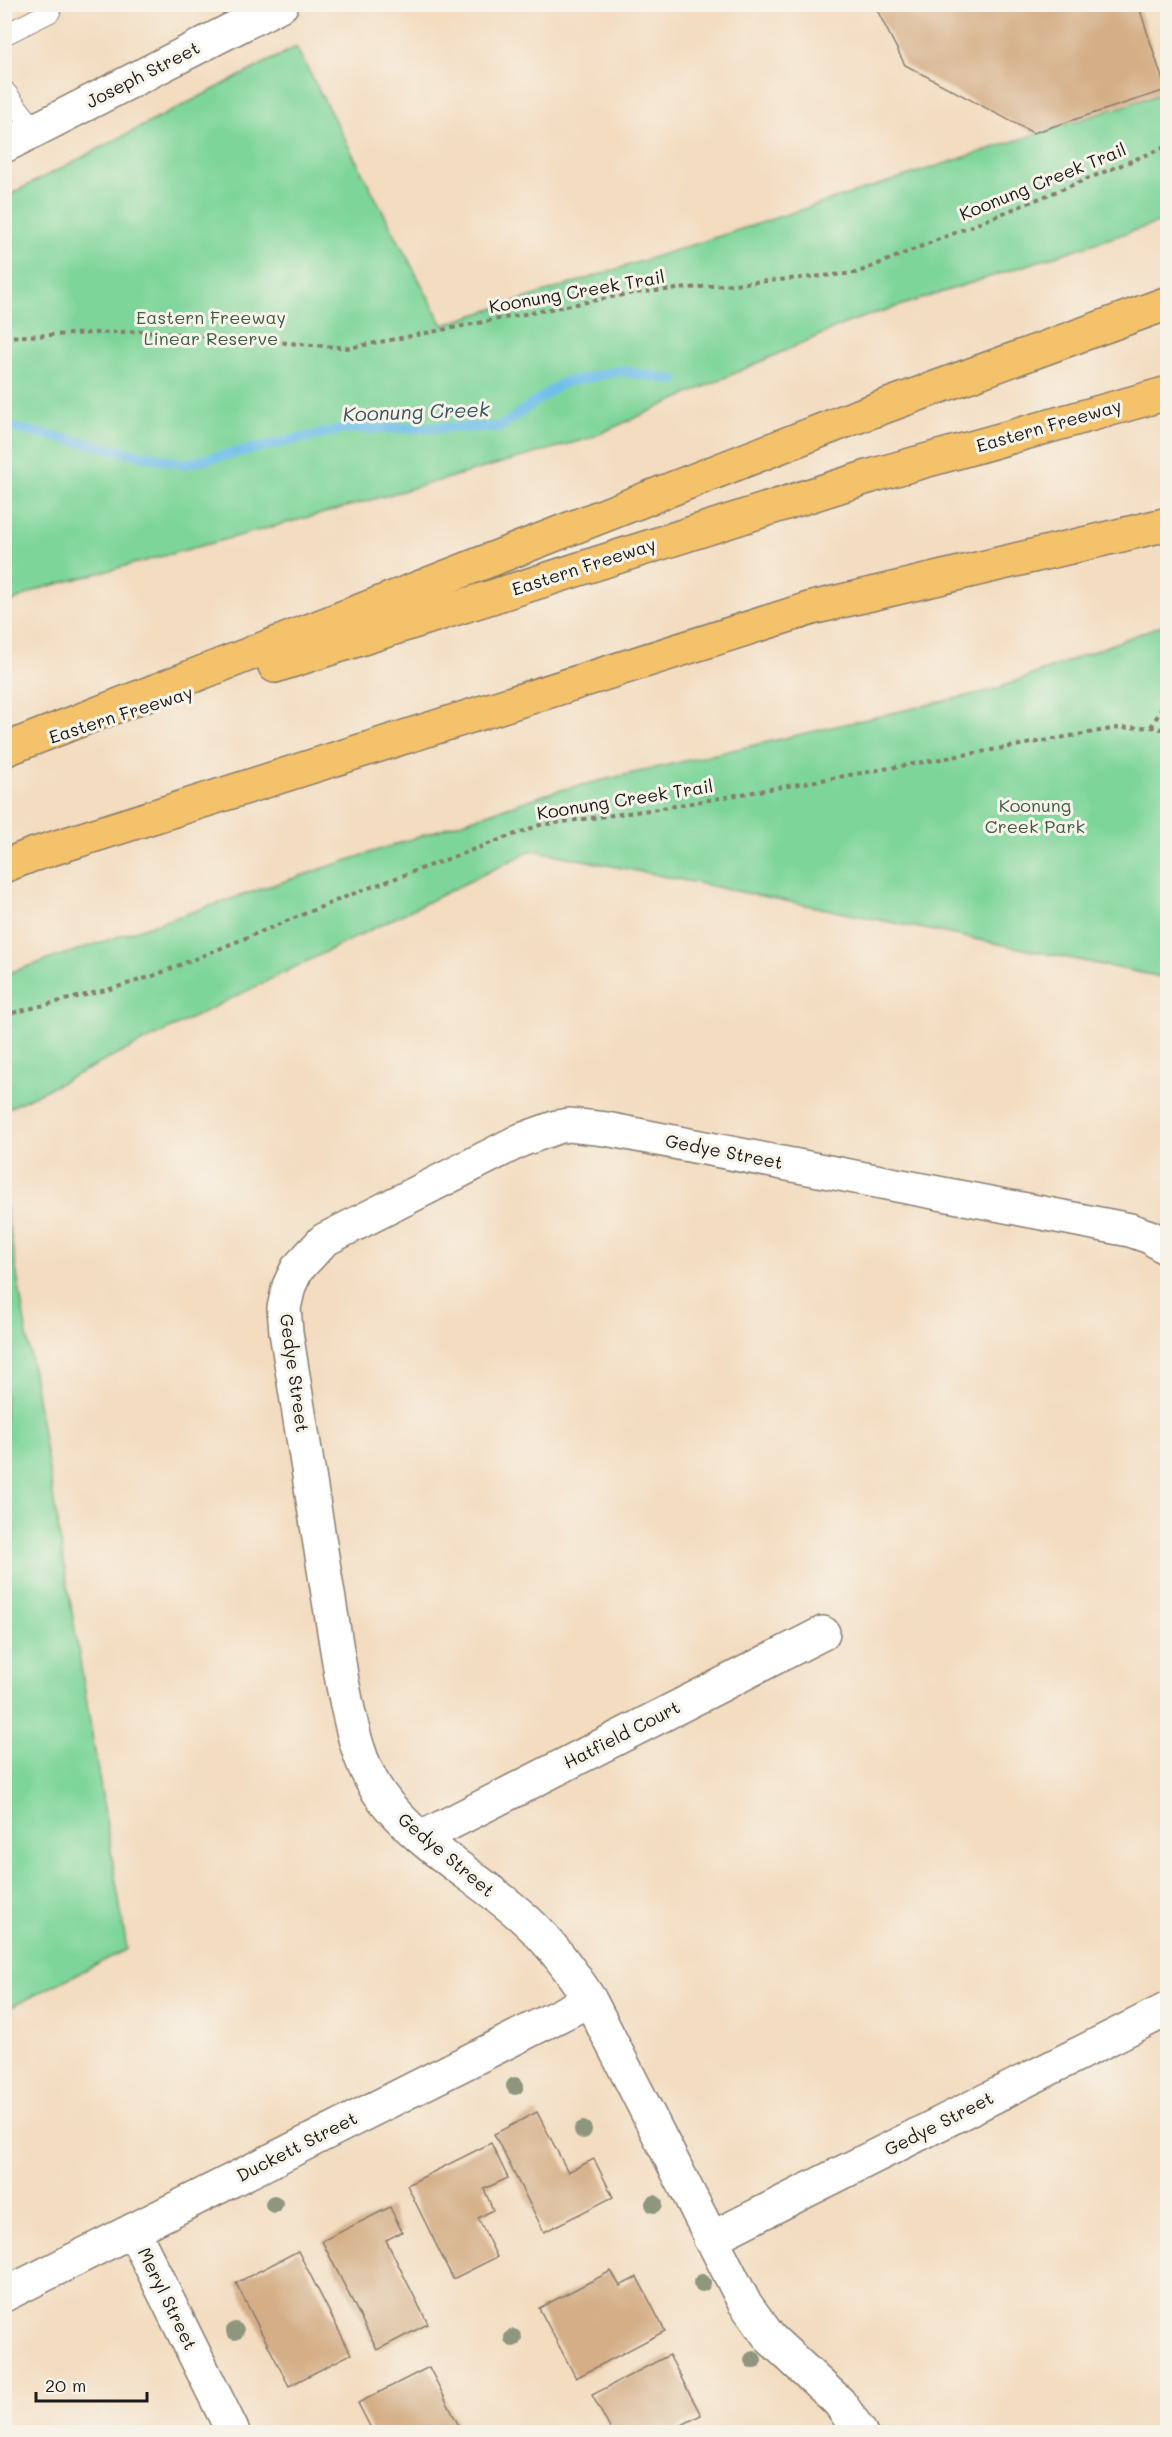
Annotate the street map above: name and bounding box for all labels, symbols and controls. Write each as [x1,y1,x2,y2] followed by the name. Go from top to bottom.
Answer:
[82,35,204,113] street label: Joseph Street
[956,137,1130,226] street label: Koonung Creek Trail
[487,264,667,318] street label: Koonung Creek Trail
[136,305,286,350] park label: Eastern Freeway Linear Reserve
[973,393,1124,457] street label: Eastern Freeway
[342,395,490,427] water label: Koonung Creek
[509,531,659,601] street label: Eastern Freeway
[46,679,196,749] street label: Eastern Freeway
[535,773,715,825] street label: Koonung Creek Trail
[985,793,1085,838] park label: Koonung Creek Park
[663,1128,785,1174] street label: Gedye Street
[275,1312,315,1434] street label: Gedye Street
[559,1694,684,1774] street label: Hatfield Court
[393,1807,500,1902] street label: Gedye Street
[880,2085,997,2161] street label: Gedye Street
[232,2105,361,2187] street label: Duckett Street
[133,2243,203,2354] street label: Meryl Street
[36,2365,147,2403] scale bar
[45,2373,86,2397] text: 20 m

